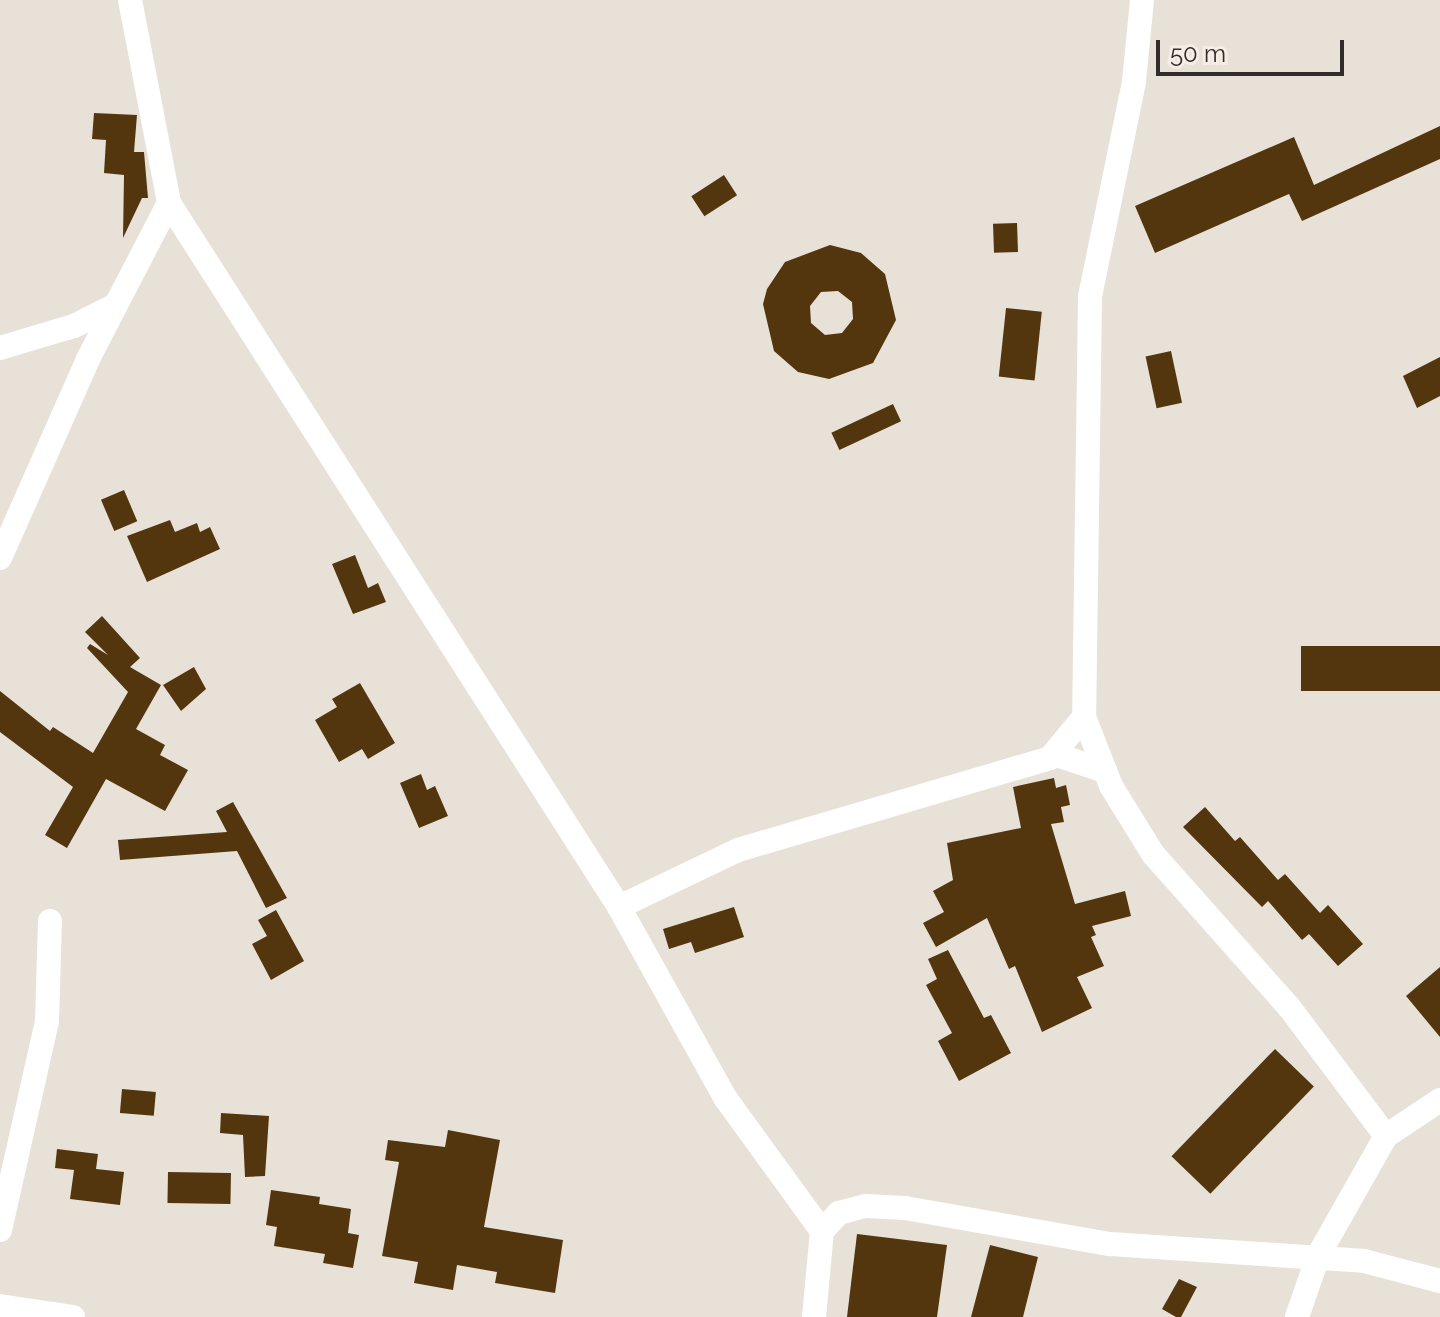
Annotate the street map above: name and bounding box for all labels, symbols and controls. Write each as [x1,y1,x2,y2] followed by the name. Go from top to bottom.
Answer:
[1160,24,1348,74] scale bar
[1170,39,1226,68] text: 50 m

